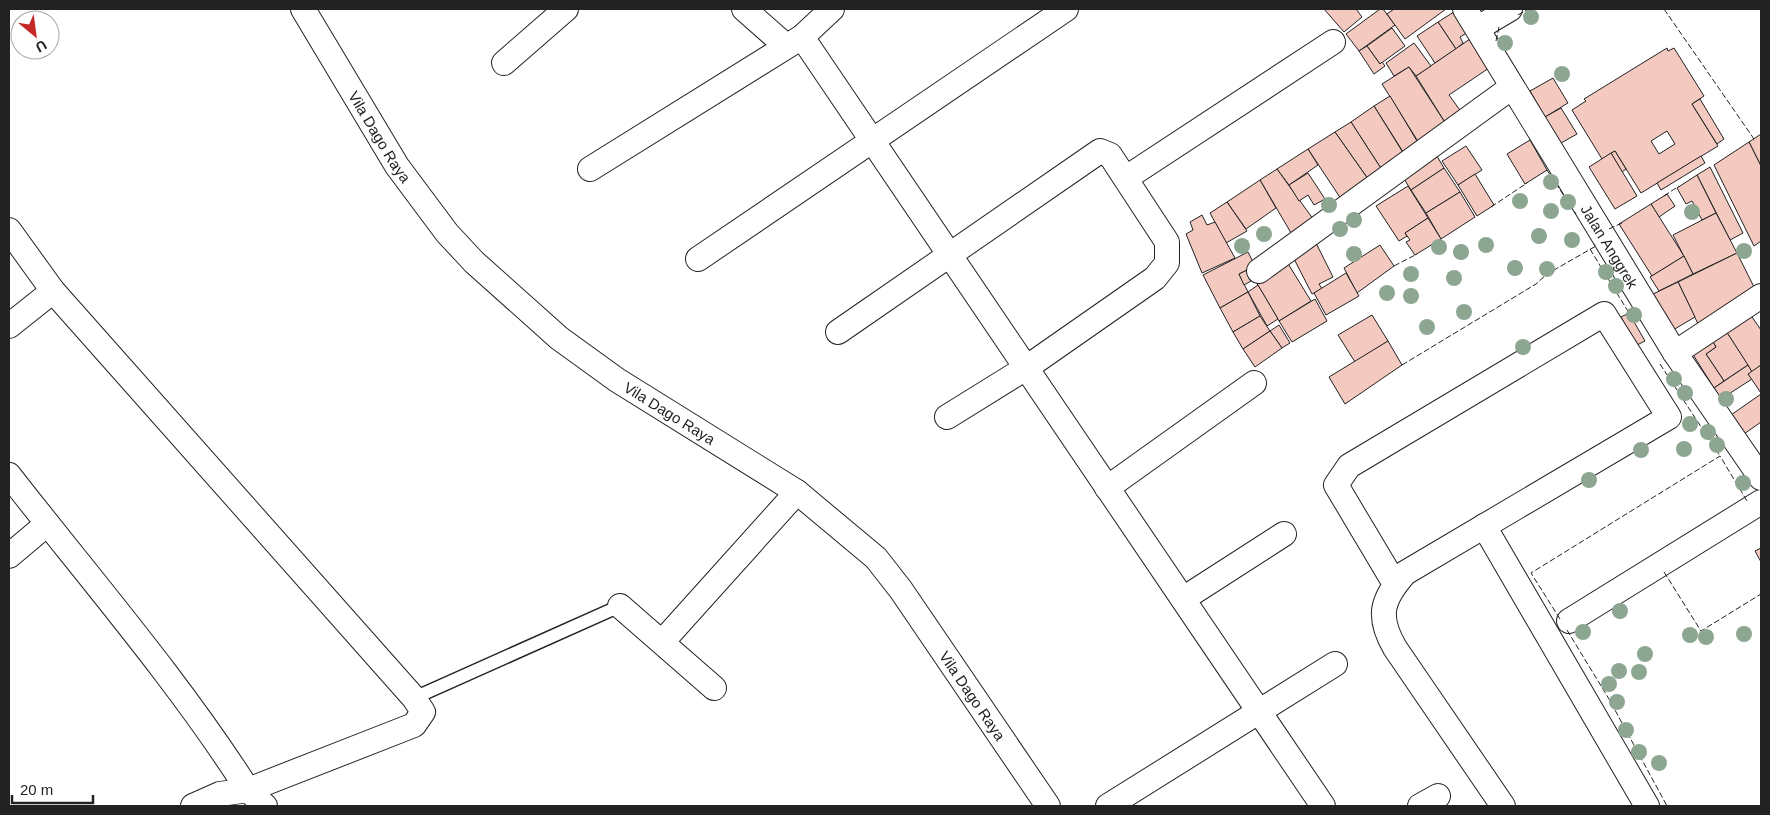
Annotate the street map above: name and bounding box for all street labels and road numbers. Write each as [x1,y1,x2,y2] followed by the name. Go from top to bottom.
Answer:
[346,88,415,186] street label: Vila Dago Raya
[1578,201,1642,292] street label: Jalan Anggrek
[621,378,719,448] street label: Vila Dago Raya
[937,648,1009,744] street label: Vila Dago Raya

